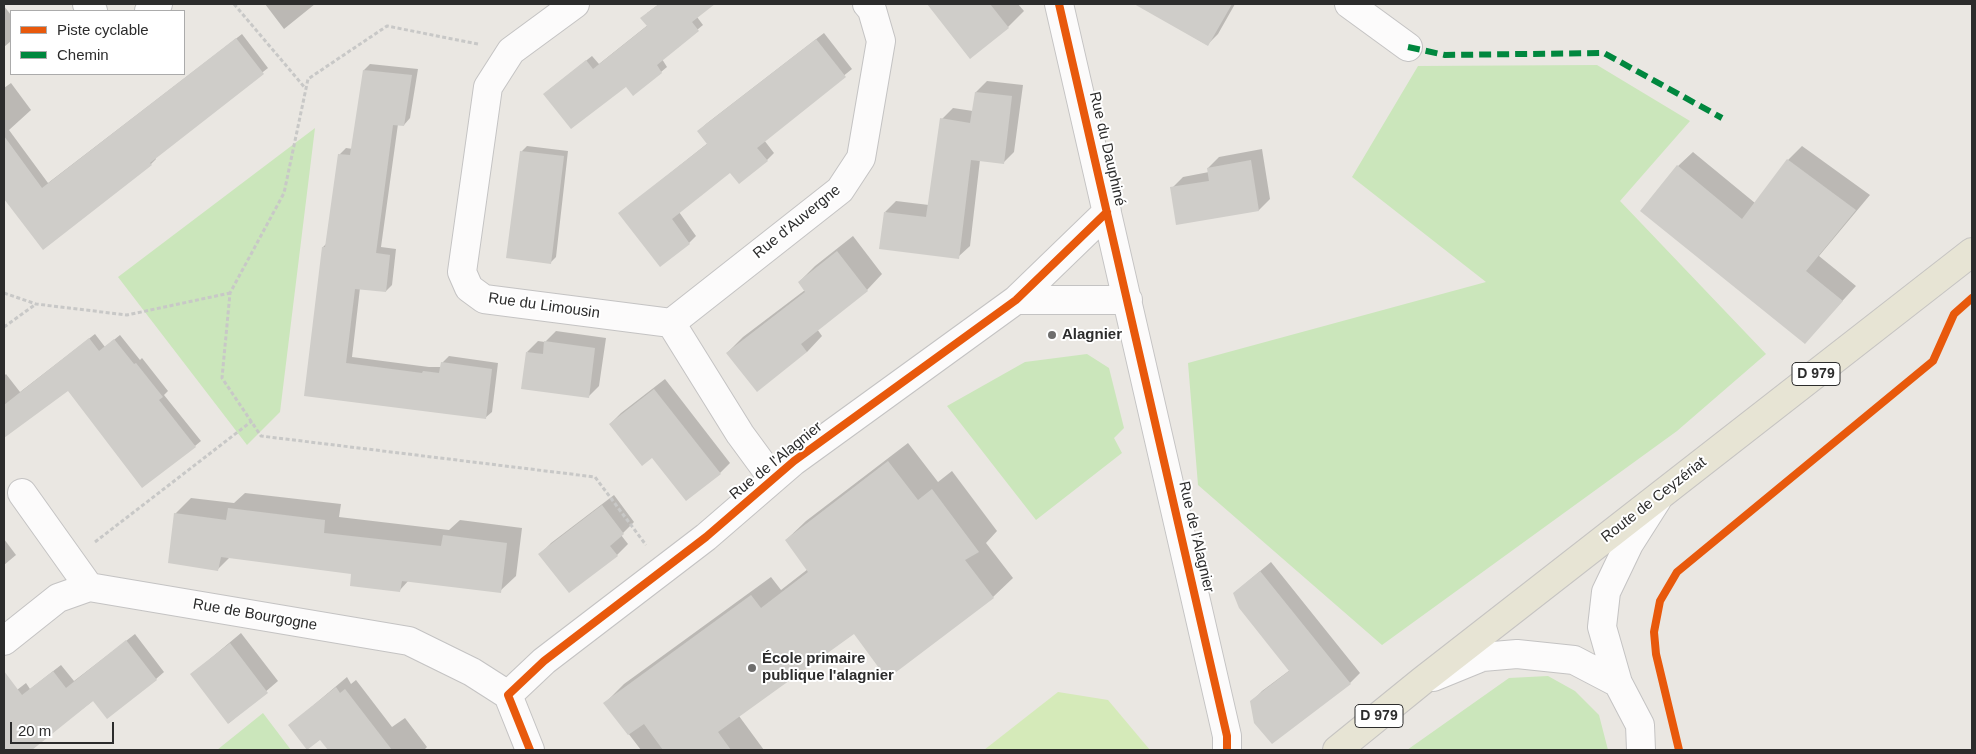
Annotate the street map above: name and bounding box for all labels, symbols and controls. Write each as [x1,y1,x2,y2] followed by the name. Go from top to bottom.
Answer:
[10,10,185,75] legend
[57,21,149,38] text: Piste cyclable
[57,46,109,63] text: Chemin
[1085,90,1129,208] street label: Rue du Dauphiné
[750,181,844,263] street label: Rue d'Auvergne
[487,289,601,323] street label: Rue du Limousin
[1062,326,1122,344] place label: Alagnier
[1046,329,1058,341] marker: Alagnier
[1792,362,1840,386] road number: D 979
[726,418,826,504] street label: Rue de l'Alagnier
[1598,453,1710,547] street label: Route de Ceyzériat
[1174,480,1218,594] street label: Rue de l'Alagnier
[191,595,319,635] street label: Rue de Bourgogne
[762,650,894,685] place label: École primaire publique l'alagnier
[746,662,758,674] marker: École primaire publique l'alagnier
[1355,704,1403,728] road number: D 979
[12,712,116,744] scale bar
[18,722,51,739] text: 20 m

